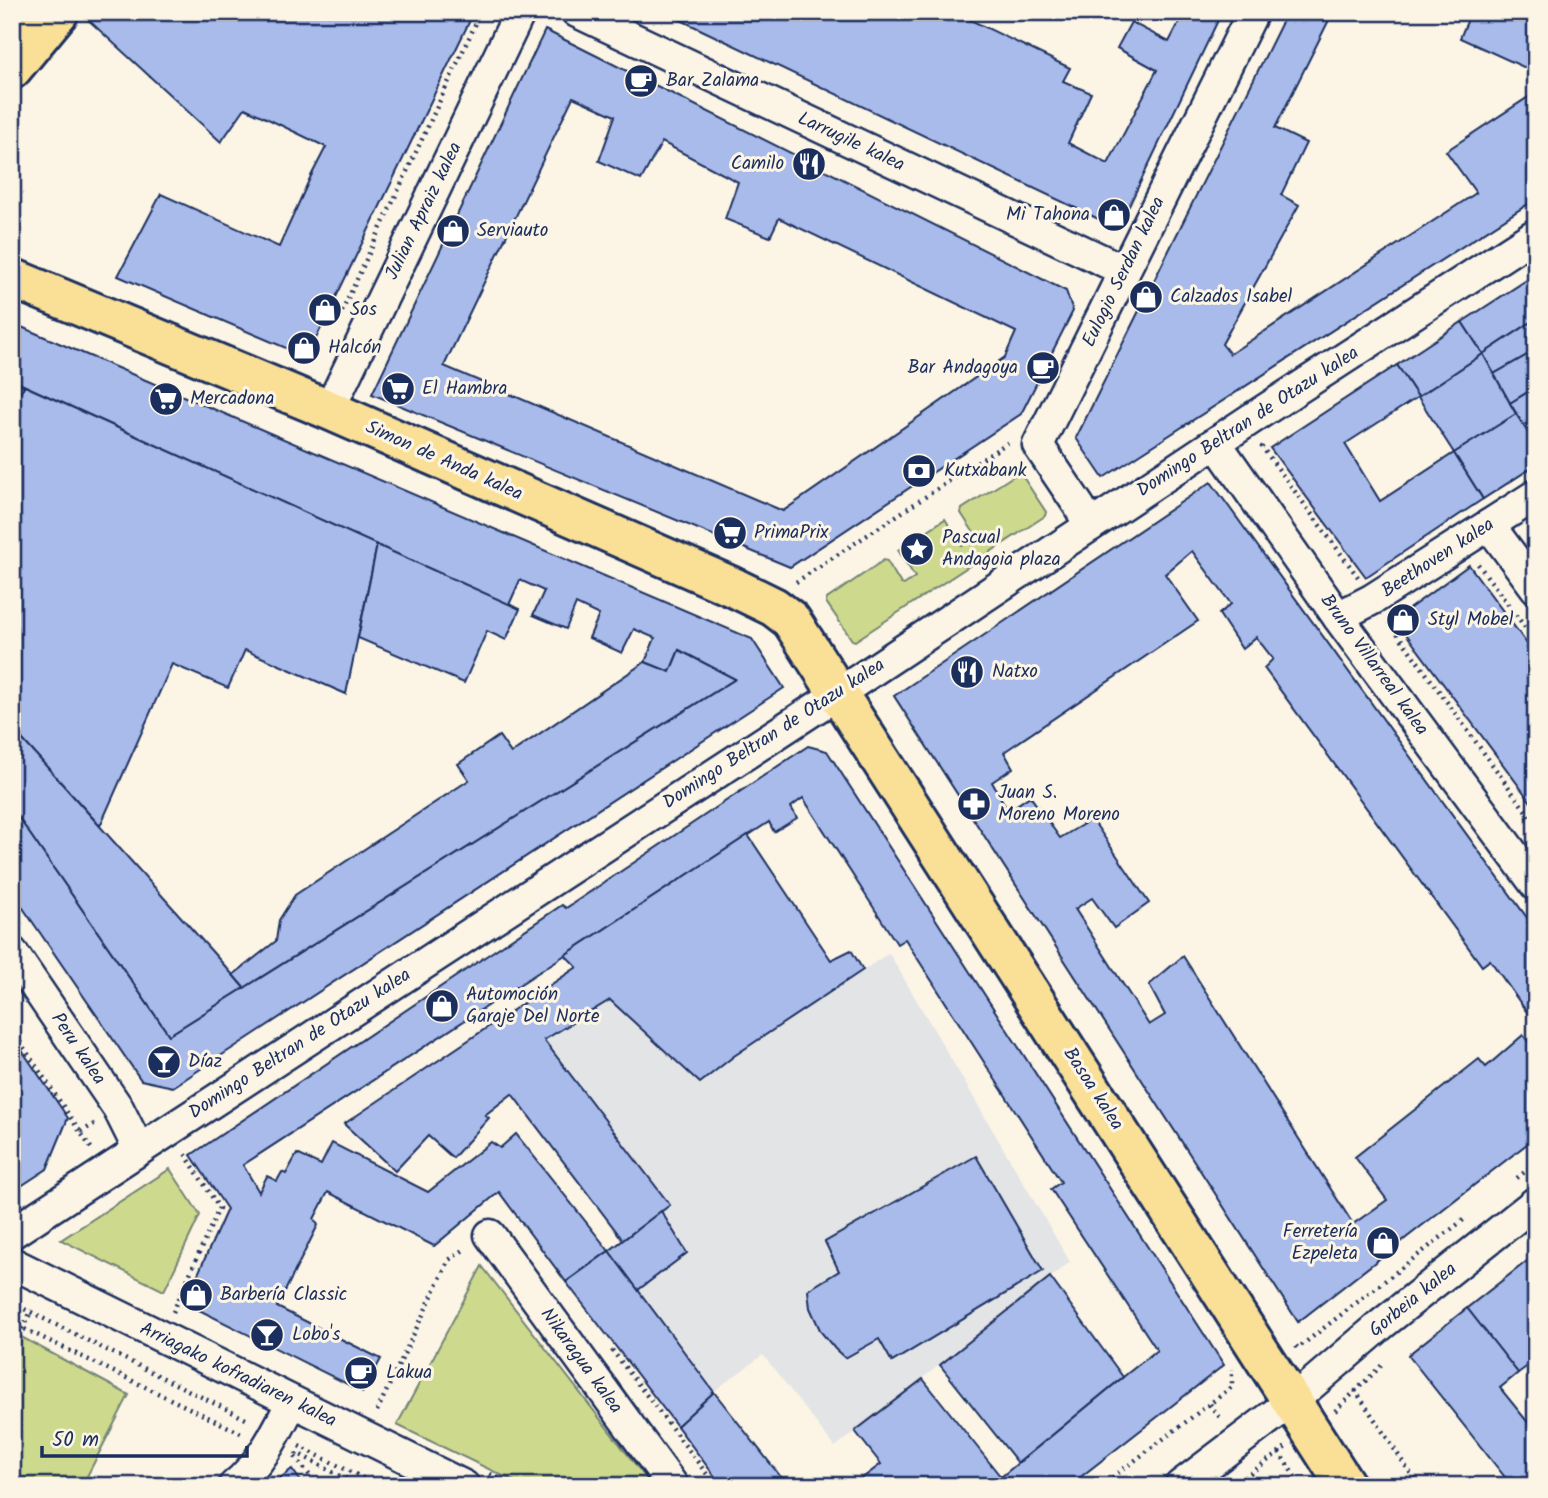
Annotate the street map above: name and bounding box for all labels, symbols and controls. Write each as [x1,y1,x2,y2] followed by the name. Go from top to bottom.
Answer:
[622,62,660,100] cafe icon: Bar Zalama
[666,66,759,96] place label: Bar Zalama
[792,104,910,180] street label: Larrugile kalea
[378,137,470,285] street label: Julian Apraiz kalea
[790,145,828,183] restaurant icon: Camilo
[731,149,784,179] place label: Camilo
[1075,192,1173,352] street label: Eulogio Serdan kalea
[1095,196,1133,234] shop icon: Mi Tahona
[1006,200,1090,230] place label: Mi Tahona
[434,212,472,250] shop icon: Serviauto
[477,216,548,246] place label: Serviauto
[1127,278,1165,316] shop icon: Calzados Isabel
[1170,282,1292,312] place label: Calzados Isabel
[306,291,344,329] shop icon: Sos
[350,295,377,325] place label: Sos
[285,329,323,367] shop icon: Halcón
[328,333,381,363] place label: Halcón
[1131,339,1365,505] street label: Domingo Beltran de Otazu kalea
[1024,349,1062,387] cafe icon: Bar Andagoya
[908,353,1018,383] place label: Bar Andagoya
[379,370,417,408] supermarket icon: El Hambra
[422,374,507,404] place label: El Hambra
[147,380,185,418] supermarket icon: Mercadona
[190,384,274,414] place label: Mercadona
[361,413,527,509] street label: Simon de Anda kalea
[900,452,938,490] bank icon: Kutxabank
[944,456,1027,486] place label: Kutxabank
[1375,510,1501,606] street label: Beethoven kalea
[711,514,749,552] supermarket icon: PrimaPrix
[754,518,829,548] place label: PrimaPrix
[942,523,1061,575] place label: Pascual Andagoia plaza
[898,530,936,568] place icon: Pascual Andagoia plaza
[1312,588,1436,742] street label: Bruno Villarreal kalea
[1384,601,1422,639] shop icon: Styl Mobel
[1428,605,1514,635] place label: Styl Mobel
[657,651,891,817] street label: Domingo Beltran de Otazu kalea
[948,653,986,691] restaurant icon: Natxo
[992,657,1038,687] place label: Natxo
[998,778,1120,830] place label: Juan S. Moreno Moreno
[955,785,993,823] pharmacy icon: Juan S. Moreno Moreno
[183,961,417,1127] street label: Domingo Beltran de Otazu kalea
[466,980,600,1032] place label: Automoción Garaje Del Norte
[423,987,461,1025] shop icon: Automoción Garaje Del Norte
[43,1007,113,1091] street label: Peru kalea
[1055,1041,1131,1137] street label: Basoa kalea
[145,1043,183,1081] bar icon: Díaz
[188,1047,222,1077] place label: Díaz
[1283,1217,1358,1269] place label: Ferretería Ezpeleta
[1364,1224,1402,1262] shop icon: Ferretería Ezpeleta
[1362,1255,1464,1345] street label: Gorbeia kalea
[177,1276,215,1314] shop icon: Barbería Classic
[220,1280,347,1310] place label: Barbería Classic
[532,1302,630,1420] street label: Nikaragua kalea
[134,1314,342,1436] street label: Arriagako kofradiaren kalea
[248,1316,286,1354] bar icon: Lobo's
[292,1320,340,1350] place label: Lobo's
[342,1354,380,1392] cafe icon: Lakua
[386,1358,432,1388] place label: Lakua
[42,1414,247,1458] scale bar
[52,1424,99,1457] text: 50 m

